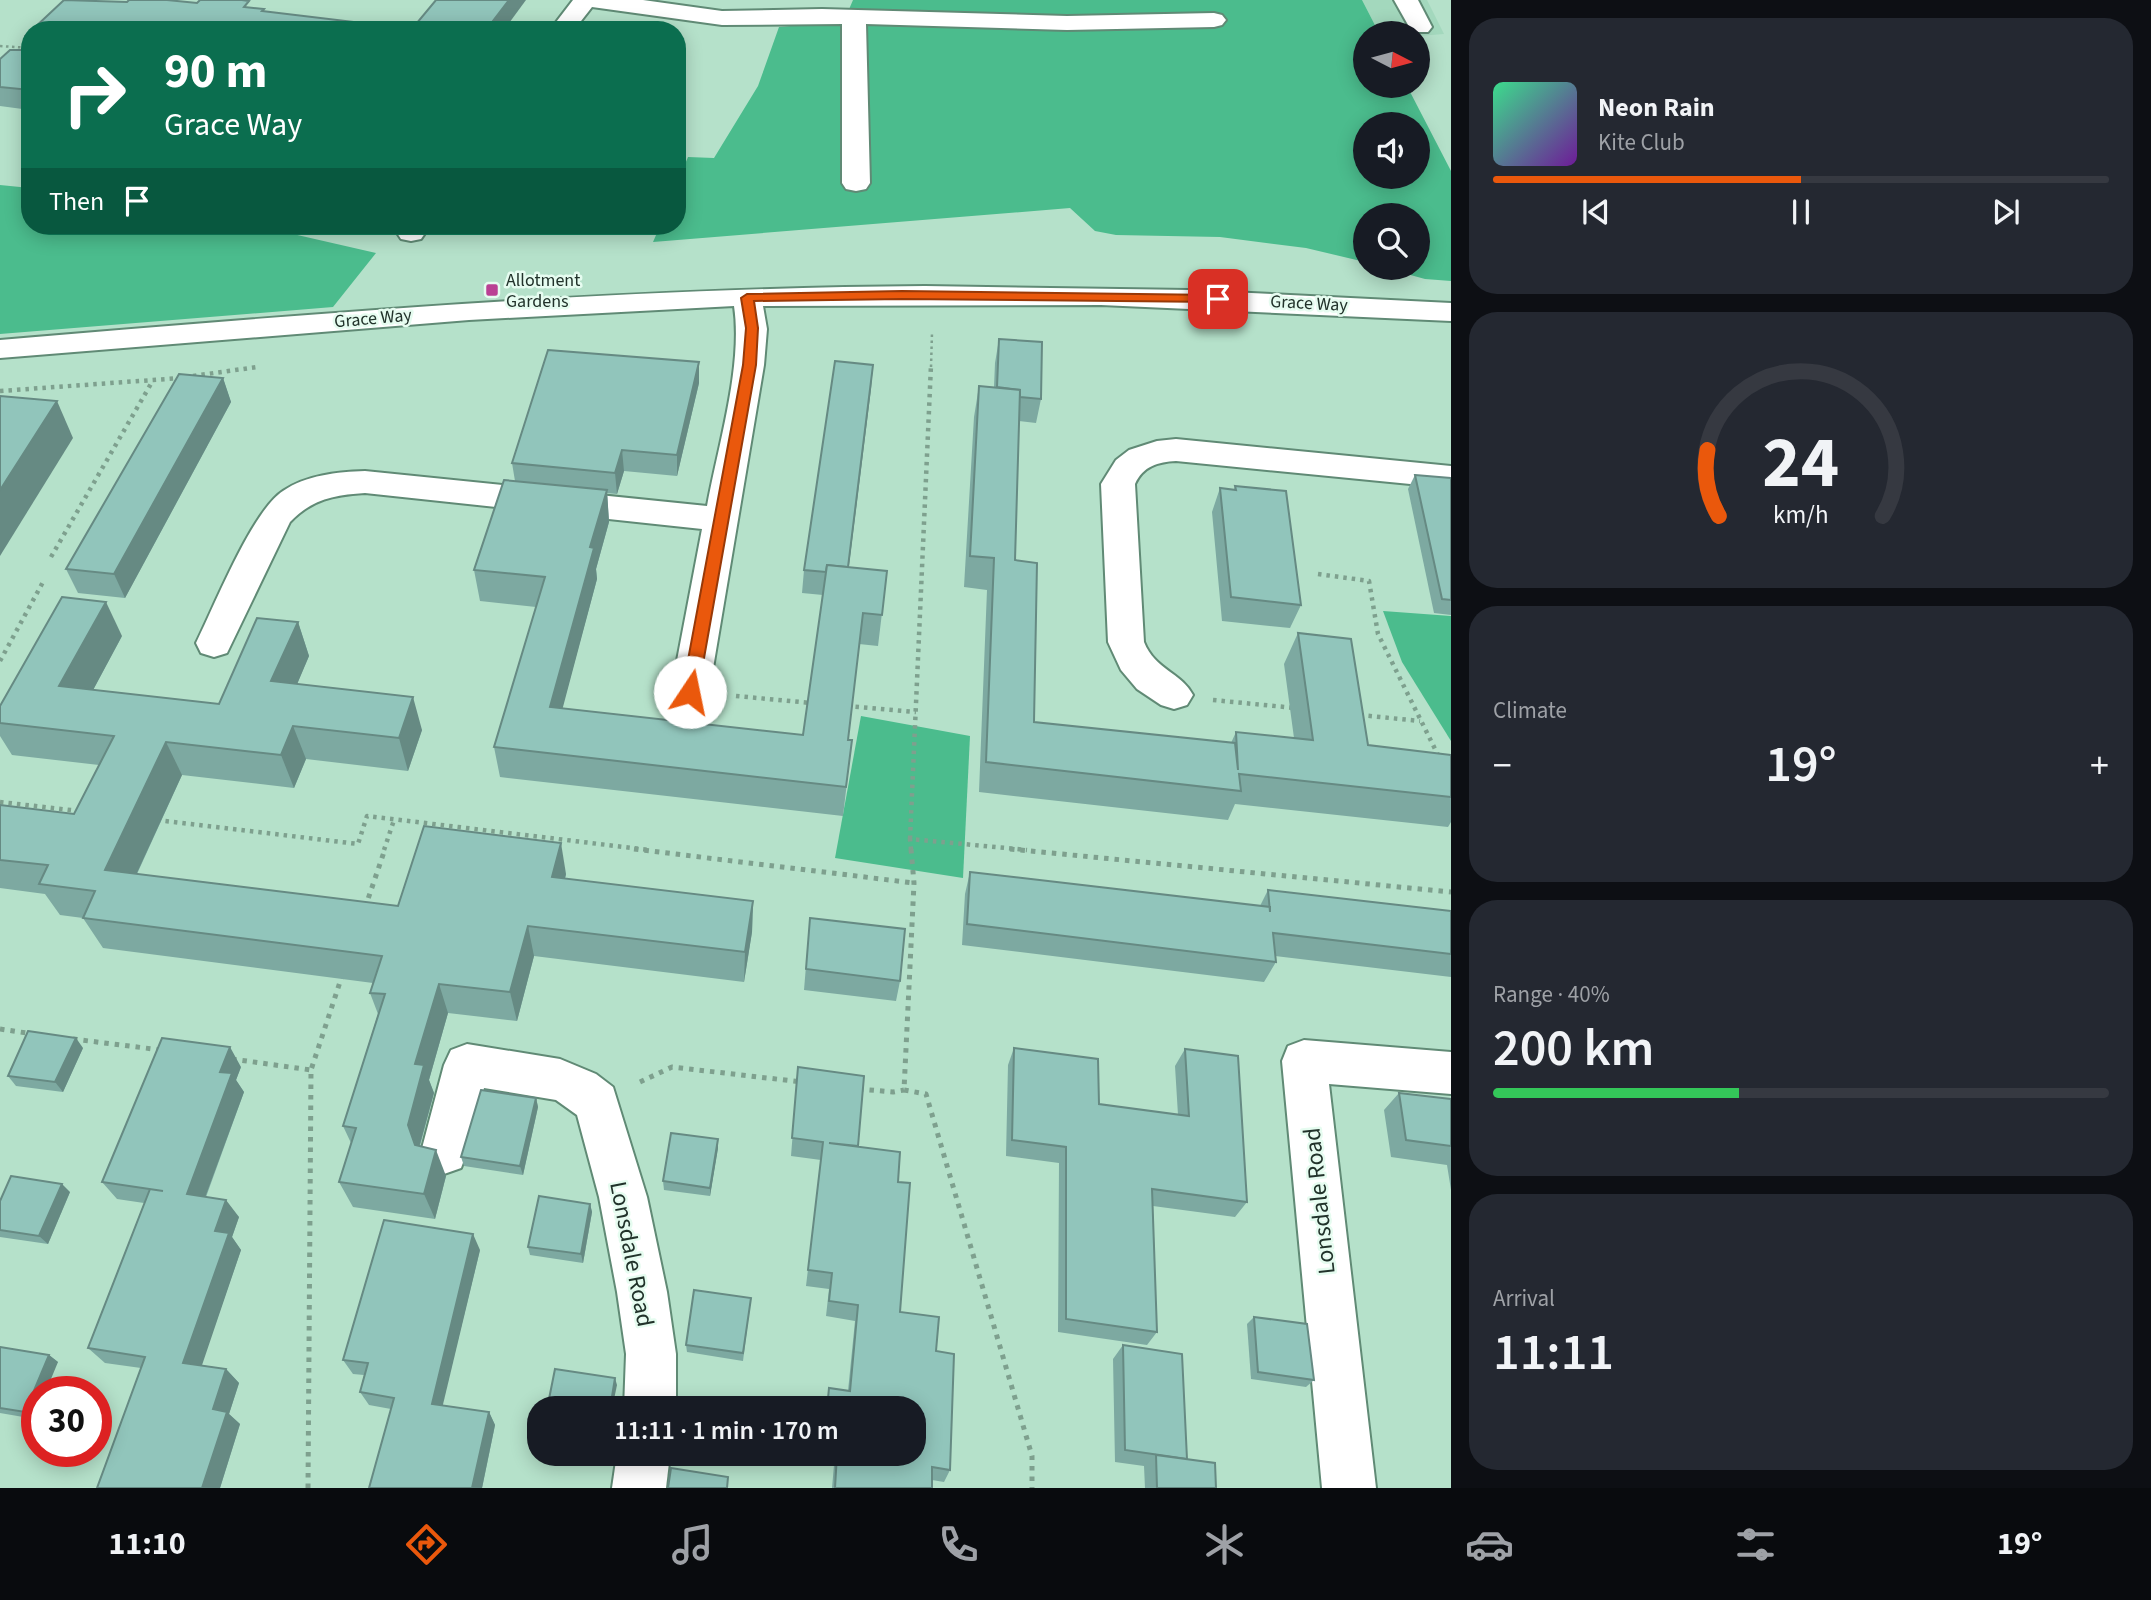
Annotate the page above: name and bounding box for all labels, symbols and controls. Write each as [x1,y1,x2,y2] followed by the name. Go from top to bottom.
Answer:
[1353,21,1430,98] north arrow
[1353,21,1430,280] map controls
[164,37,268,107] text: 90 m
[49,49,140,140] icon: right
[1598,89,1715,126] text: Neon Rain
[164,102,302,148] text: Grace Way
[1353,112,1430,189] button: sound
[1598,126,1685,159] text: Kite Club
[118,182,156,220] icon: arrive
[49,183,104,220] text: Then
[1577,193,1615,231] icon: previous
[1782,193,1820,231] icon: pause
[1987,193,2025,231] icon: next
[1353,203,1430,280] button: search
[506,268,580,314] place label: Allotment Gardens
[1188,269,1248,329] pin
[1199,280,1237,318] icon: arrive
[484,282,500,298] marker: Allotment Gardens
[1270,289,1349,318] street label: Grace Way
[333,303,413,334] street label: Grace Way
[1763,411,1839,515] text: 24
[1773,497,1829,533] text: km/h
[653,655,727,729] position arrow
[1493,694,1567,727] text: Climate
[1765,728,1837,802] text: 19°
[1493,739,1512,793] text: −
[2090,739,2109,793] text: +
[1493,978,1610,1011] text: Range · 40%
[1493,1012,1654,1086] text: 200 km
[1294,1126,1345,1276] street label: Lonsdale Road
[600,1178,663,1330] street label: Lonsdale Road
[1493,1282,1555,1315] text: Arrival
[1493,1316,1614,1390] text: 11:11
[21,1376,112,1467] speed limit sign: 30
[614,1412,839,1449] text: 11:11 · 1 min · 170 m
[402,1520,451,1569] icon: directions
[668,1520,717,1569] icon: music
[934,1520,983,1569] icon: phone
[1200,1520,1249,1569] icon: climate
[1465,1520,1514,1569] icon: car
[1731,1520,1780,1569] icon: filters
[108,1521,186,1567] text: 11:10
[1997,1521,2043,1567] text: 19°

